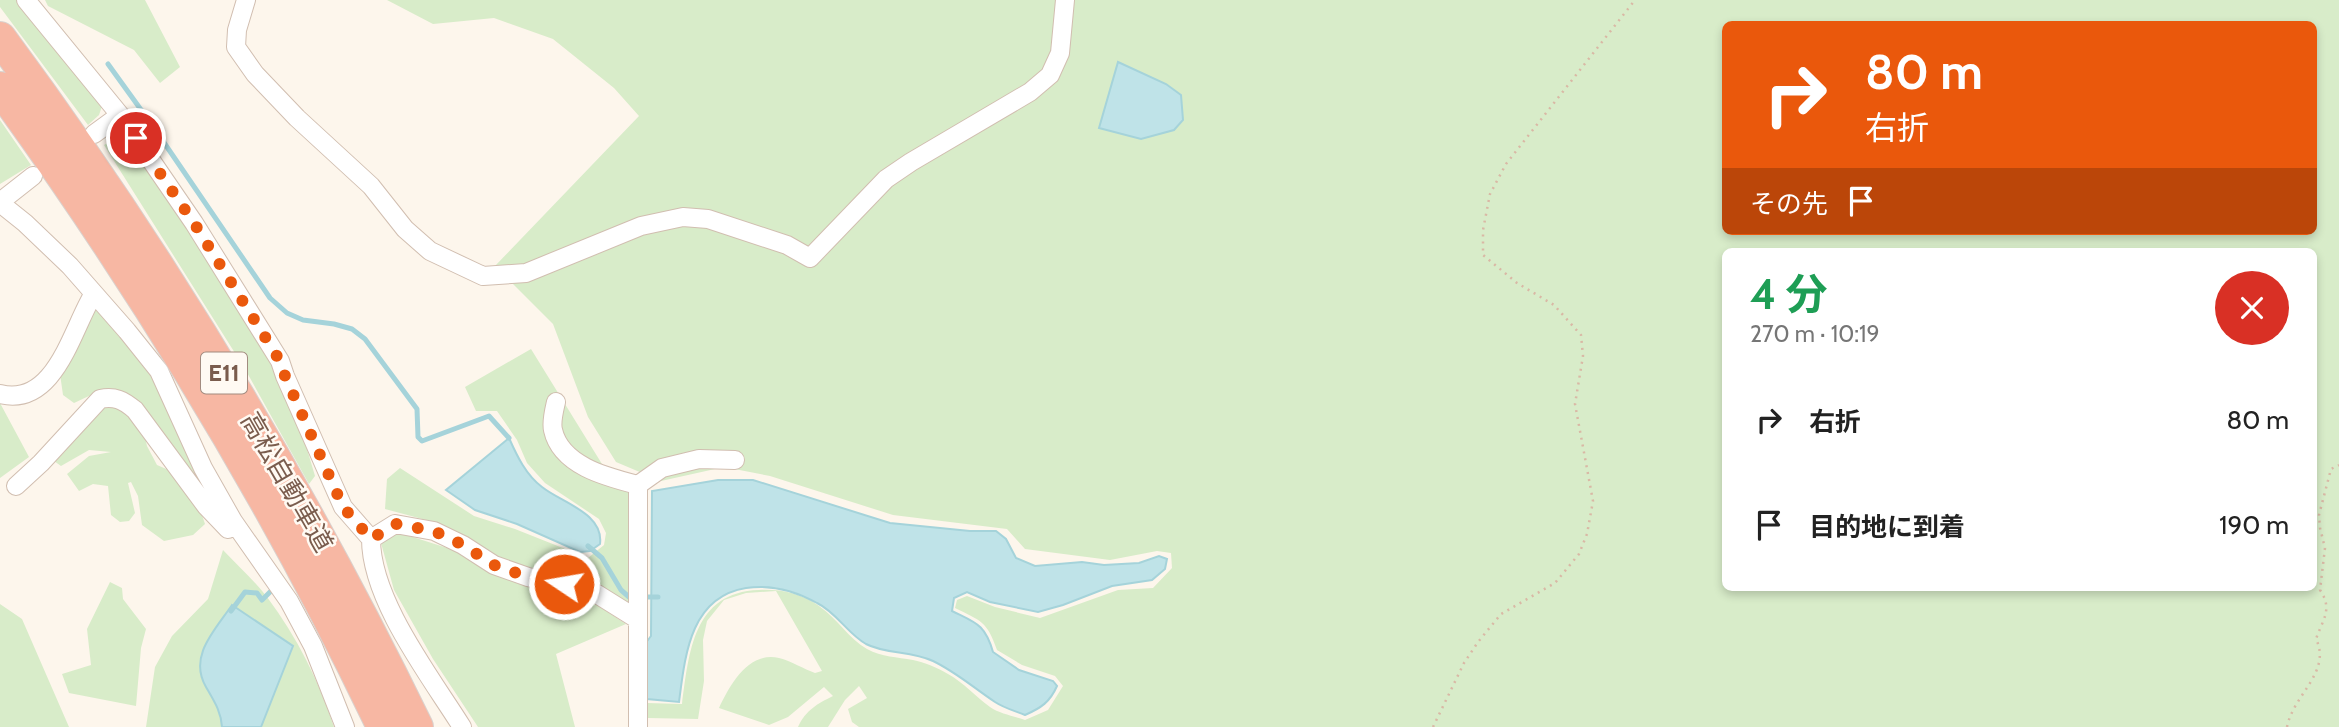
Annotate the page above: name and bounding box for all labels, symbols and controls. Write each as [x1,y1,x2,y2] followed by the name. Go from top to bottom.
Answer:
[1865,42,1983,101] text: 80 m
[1750,49,1841,140] icon: right
[106,108,166,168] pin
[1865,108,1929,147] text: 右折
[117,119,155,157] icon: arrive
[1842,182,1880,220] icon: arrive
[1750,188,1828,220] text: その先
[1750,268,1828,320] text: 4 分
[2215,271,2289,345] button: close
[1750,320,1880,348] text: 270 m · 10:19
[201,352,247,394] road number: E11
[1750,401,1788,439] icon: right
[2226,404,2289,436] text: 80 m
[234,406,340,558] street label: 高松自動車道
[1809,406,1861,438] text: 右折
[1750,506,1788,544] icon: arrive
[2219,509,2289,541] text: 190 m
[1809,511,1965,543] text: 目的地に到着
[527,547,601,621] position arrow

